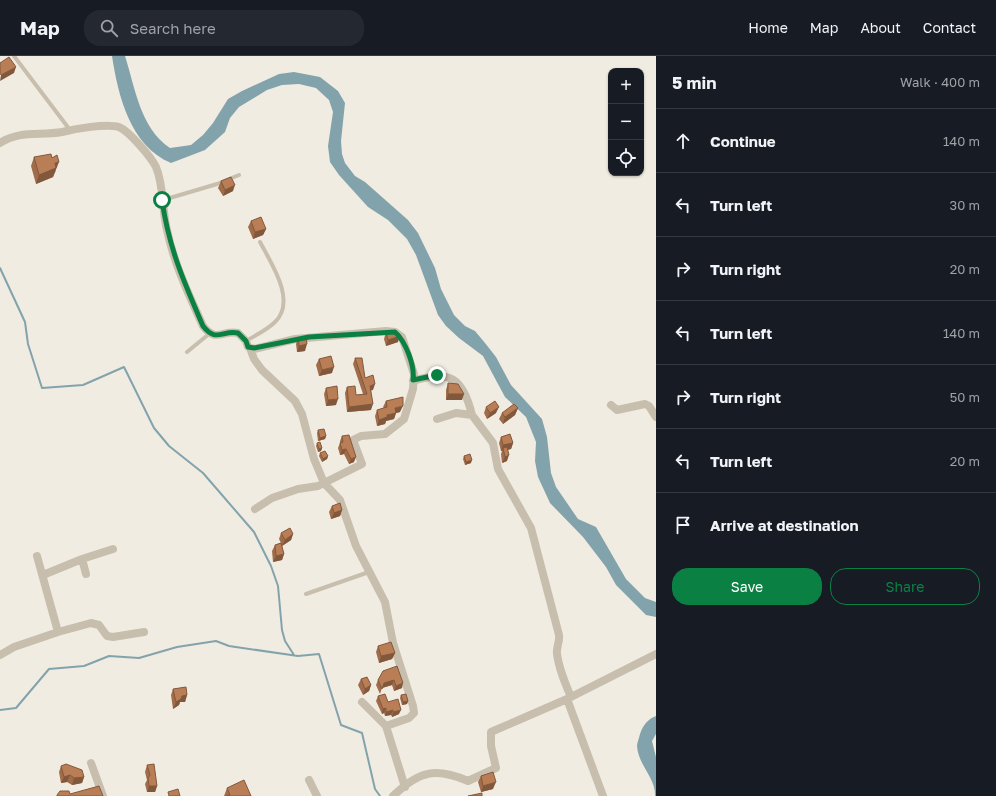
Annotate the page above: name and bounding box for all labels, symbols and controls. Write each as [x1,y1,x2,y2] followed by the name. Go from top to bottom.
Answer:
[84,10,364,46] search box
[20,16,60,39] text: Map
[98,17,120,39] icon: search
[130,19,216,37] text: Search here
[748,19,788,36] text: Home
[810,19,838,36] text: Map
[860,19,901,36] text: About
[923,19,976,36] text: Contact
[608,68,644,176] map controls
[608,68,644,104] button: +
[672,72,716,93] text: 5 min
[900,74,980,90] text: Walk · 400 m
[608,104,644,140] button: −
[672,130,694,152] icon: ahead
[710,132,776,150] text: Continue
[943,133,980,149] text: 140 m
[608,140,644,176] button: locate
[153,191,171,209] route start
[672,194,694,216] icon: left
[710,196,772,214] text: Turn left
[950,197,980,213] text: 30 m
[672,258,694,280] icon: right
[710,260,781,278] text: Turn right
[950,261,980,277] text: 20 m
[672,322,694,344] icon: left
[710,324,772,342] text: Turn left
[943,325,980,341] text: 140 m
[428,366,446,384] route end
[672,386,694,408] icon: right
[710,388,781,406] text: Turn right
[950,389,980,405] text: 50 m
[672,450,694,472] icon: left
[710,452,772,470] text: Turn left
[950,453,980,469] text: 20 m
[672,514,694,536] icon: arrive
[710,516,859,534] text: Arrive at destination
[672,568,822,605] button: Save
[830,568,980,605] button: Share

